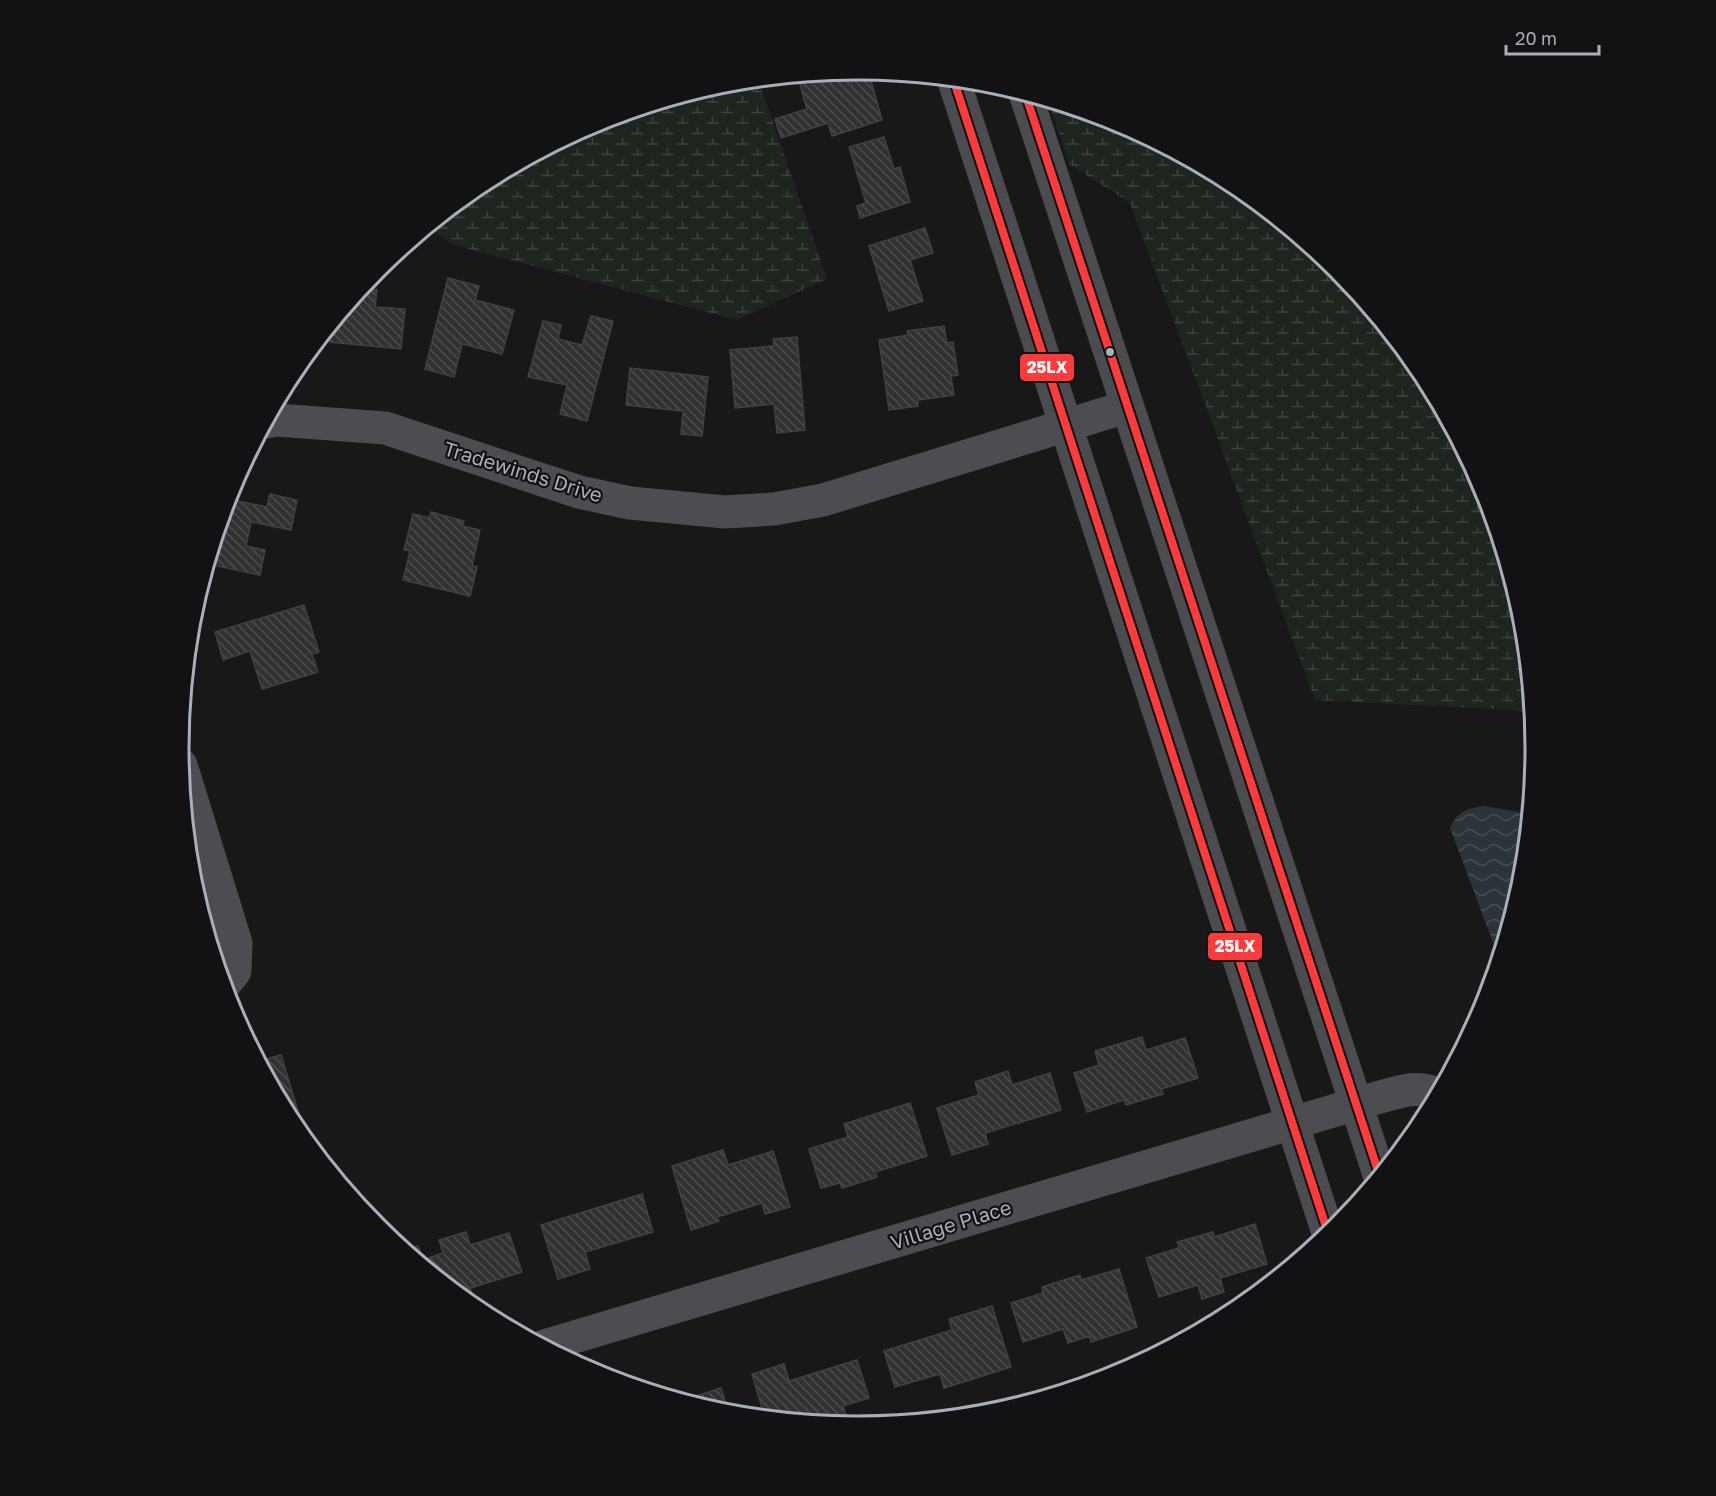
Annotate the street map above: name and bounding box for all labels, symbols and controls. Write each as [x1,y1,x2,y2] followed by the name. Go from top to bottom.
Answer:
[1506,18,1599,56] scale bar
[1515,27,1557,49] text: 20 m
[1104,346,1116,358] unlabelled marker
[1019,353,1075,382] line badge: 25LX
[1027,357,1068,377] text: 25LX
[441,436,605,507] street label: Tradewinds Drive
[1207,932,1263,961] line badge: 25LX
[1215,936,1256,956] text: 25LX
[887,1194,1014,1254] street label: Village Place

